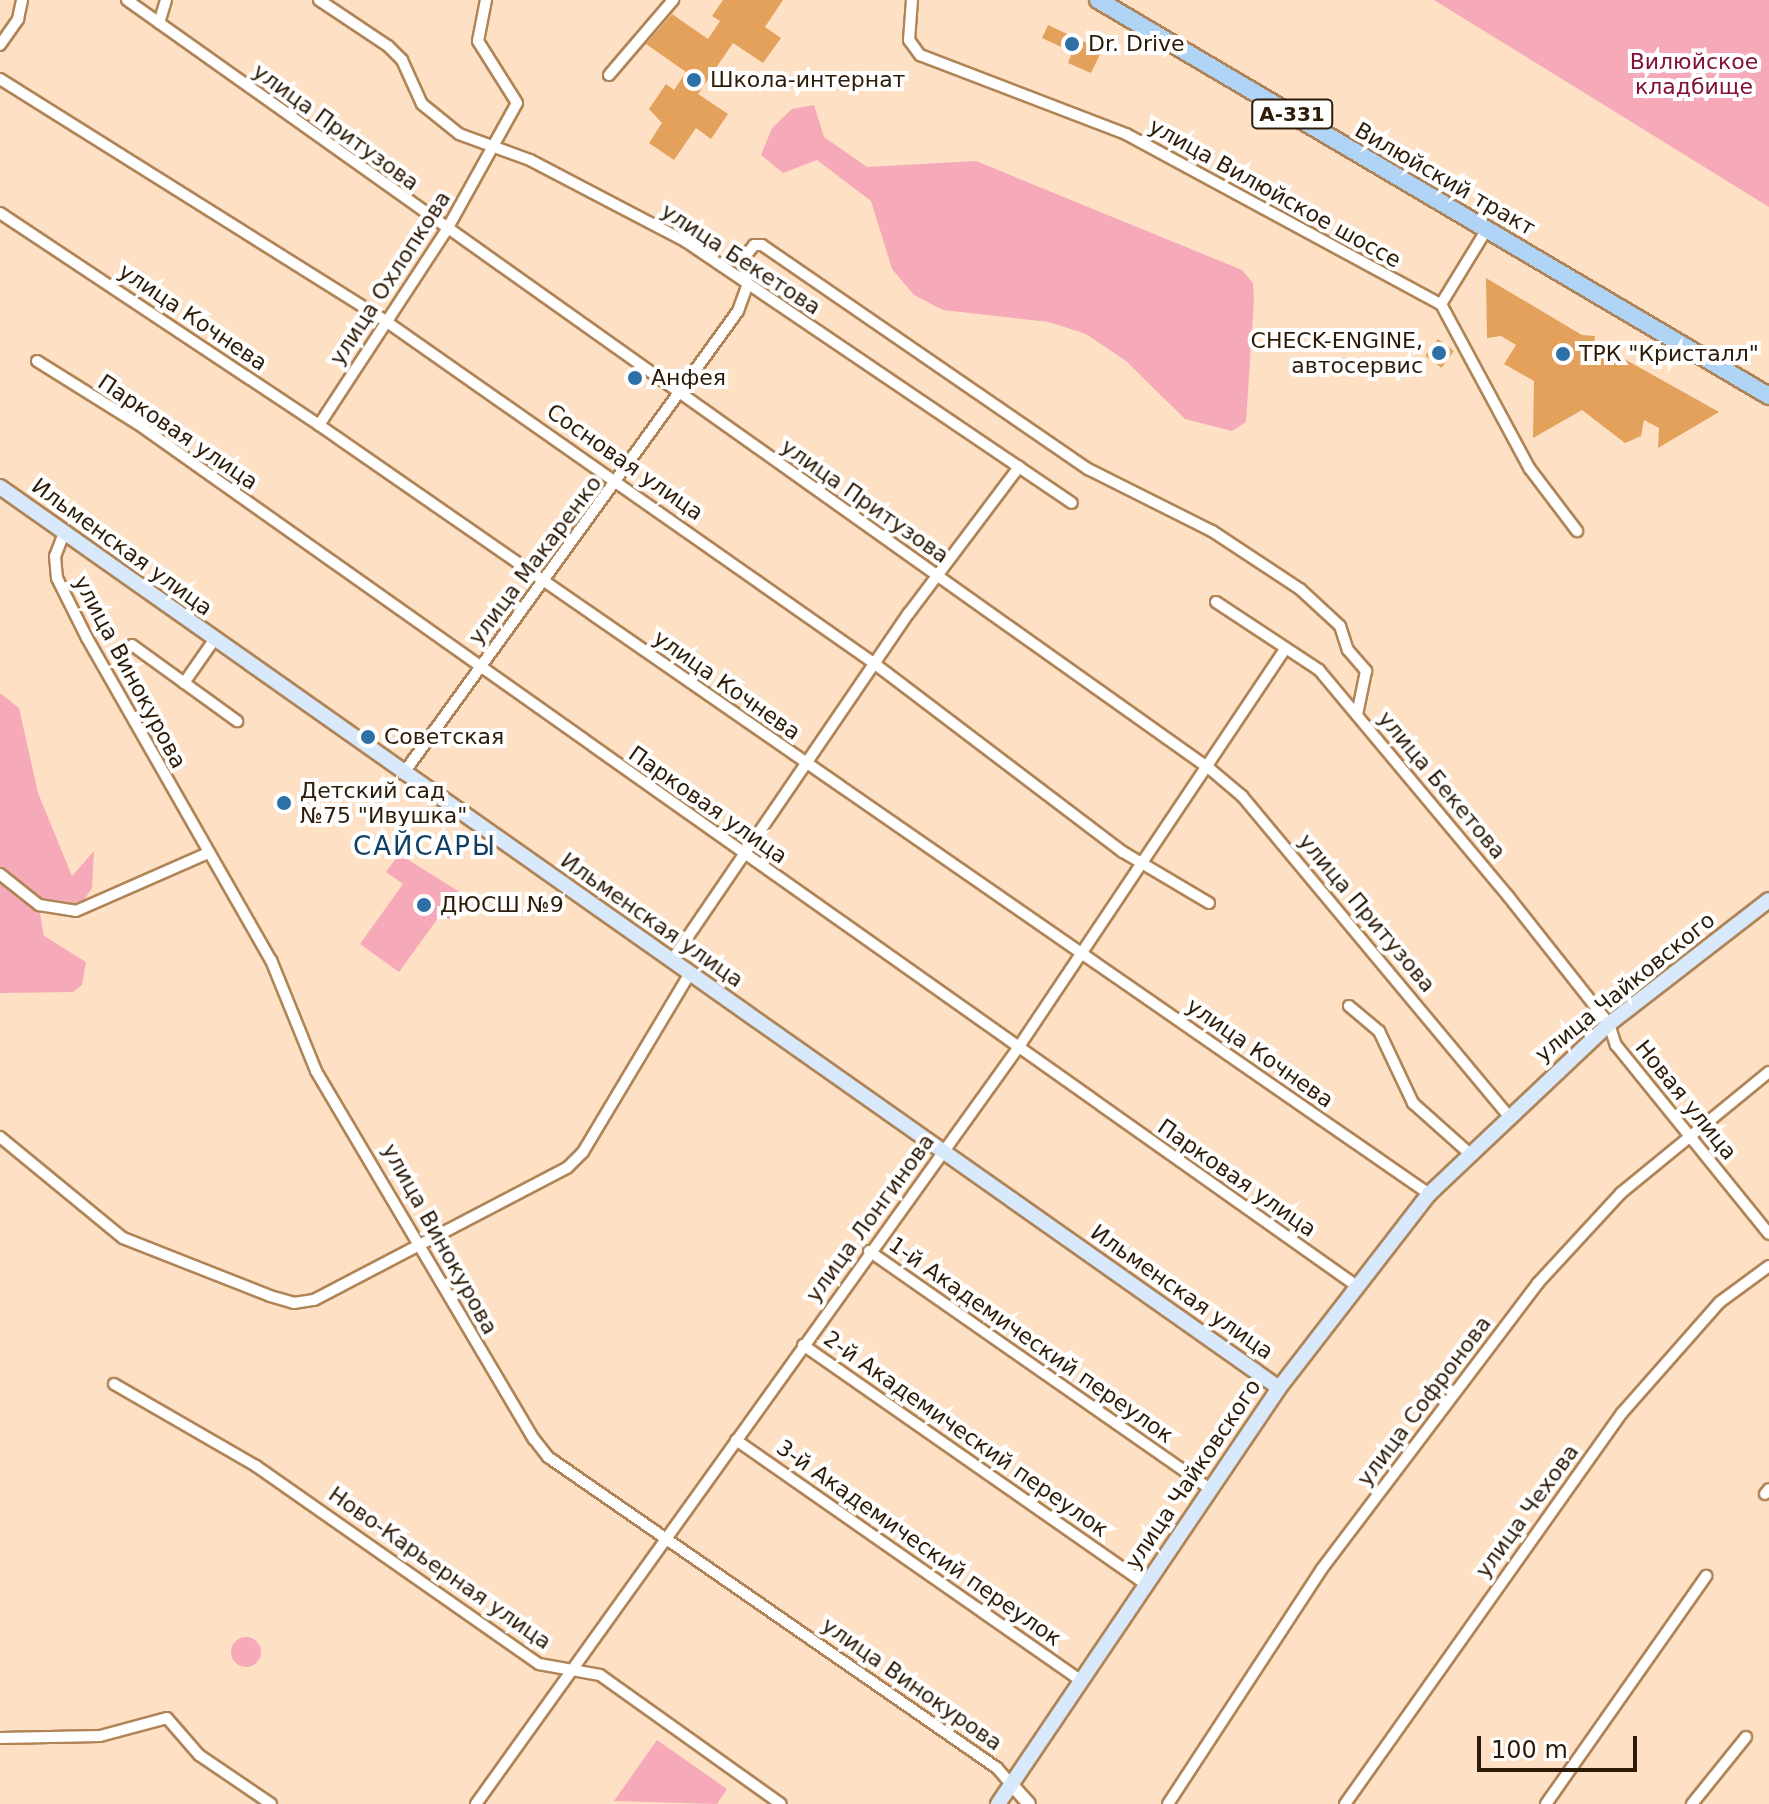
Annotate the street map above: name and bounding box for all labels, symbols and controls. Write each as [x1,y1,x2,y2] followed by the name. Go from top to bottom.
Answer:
[1088,31,1185,57] place label: Dr. Drive
[1063,35,1081,53] marker: Dr. Drive
[1630,48,1758,100] park label: Вилюйское кладбище
[248,58,424,196] street label: улица Притузова
[710,67,905,93] place label: Школа-интернат
[685,71,703,89] marker: Школа-интернат
[1250,98,1334,130] road number: А-331
[1144,113,1406,273] street label: улица Вилюйское шоссе
[1350,117,1540,241] street label: Вилюйский тракт
[324,186,456,370] street label: улица Охлопкова
[656,198,826,320] street label: улица Бекетова
[114,258,272,376] street label: улица Кочнева
[1251,327,1423,378] place label: CHECK-ENGINE, автосервис
[1579,341,1759,367] place label: ТРК "Кристалл"
[1430,344,1448,362] marker: CHECK-ENGINE, автосервис
[1554,345,1572,363] marker: ТРК "Кристалл"
[651,365,726,391] place label: Анфея
[93,369,263,495] street label: Парковая улица
[626,369,644,387] marker: Анфея
[542,398,708,526] street label: Сосновая улица
[776,433,954,569] street label: улица Притузова
[463,470,607,650] street label: улица Макаренко
[26,473,218,621] street label: Ильменская улица
[68,571,192,773] street label: улица Винокурова
[648,624,806,746] street label: улица Кочнева
[1372,706,1512,864] street label: улица Бекетова
[384,724,504,750] place label: Советская
[359,728,377,746] marker: Советская
[624,740,792,870] street label: Парковая улица
[300,777,467,828] place label: Детский сад №75 "Ивушка"
[275,794,293,812] marker: Детский сад №75 "Ивушка"
[1293,828,1441,998] street label: улица Притузова
[353,831,497,863] district label: САЙСАРЫ
[556,847,748,993] street label: Ильменская улица
[440,892,564,918] place label: ДЮСШ №9
[415,896,433,914] marker: ДЮСШ №9
[1530,906,1720,1068] street label: улица Чайковского
[1181,992,1339,1114] street label: улица Кочнева
[1630,1035,1742,1165] street label: Новая улица
[1153,1113,1321,1243] street label: Парковая улица
[800,1129,940,1307] street label: улица Лонгинова
[377,1139,503,1339] street label: улица Винокурова
[1086,1219,1278,1365] street label: Ильменская улица
[884,1231,1178,1449] street label: 1-й Академический переулок
[1351,1311,1497,1491] street label: улица Софронова
[819,1325,1113,1543] street label: 2-й Академический переулок
[1120,1374,1266,1574] street label: улица Чайковского
[772,1434,1066,1652] street label: 3-й Академический переулок
[1470,1439,1584,1583] street label: улица Чехова
[324,1481,556,1655] street label: Ново-Карьерная улица
[817,1612,1007,1756] street label: улица Винокурова
[1481,1720,1641,1770] scale bar
[1491,1736,1568,1764] text: 100 m

